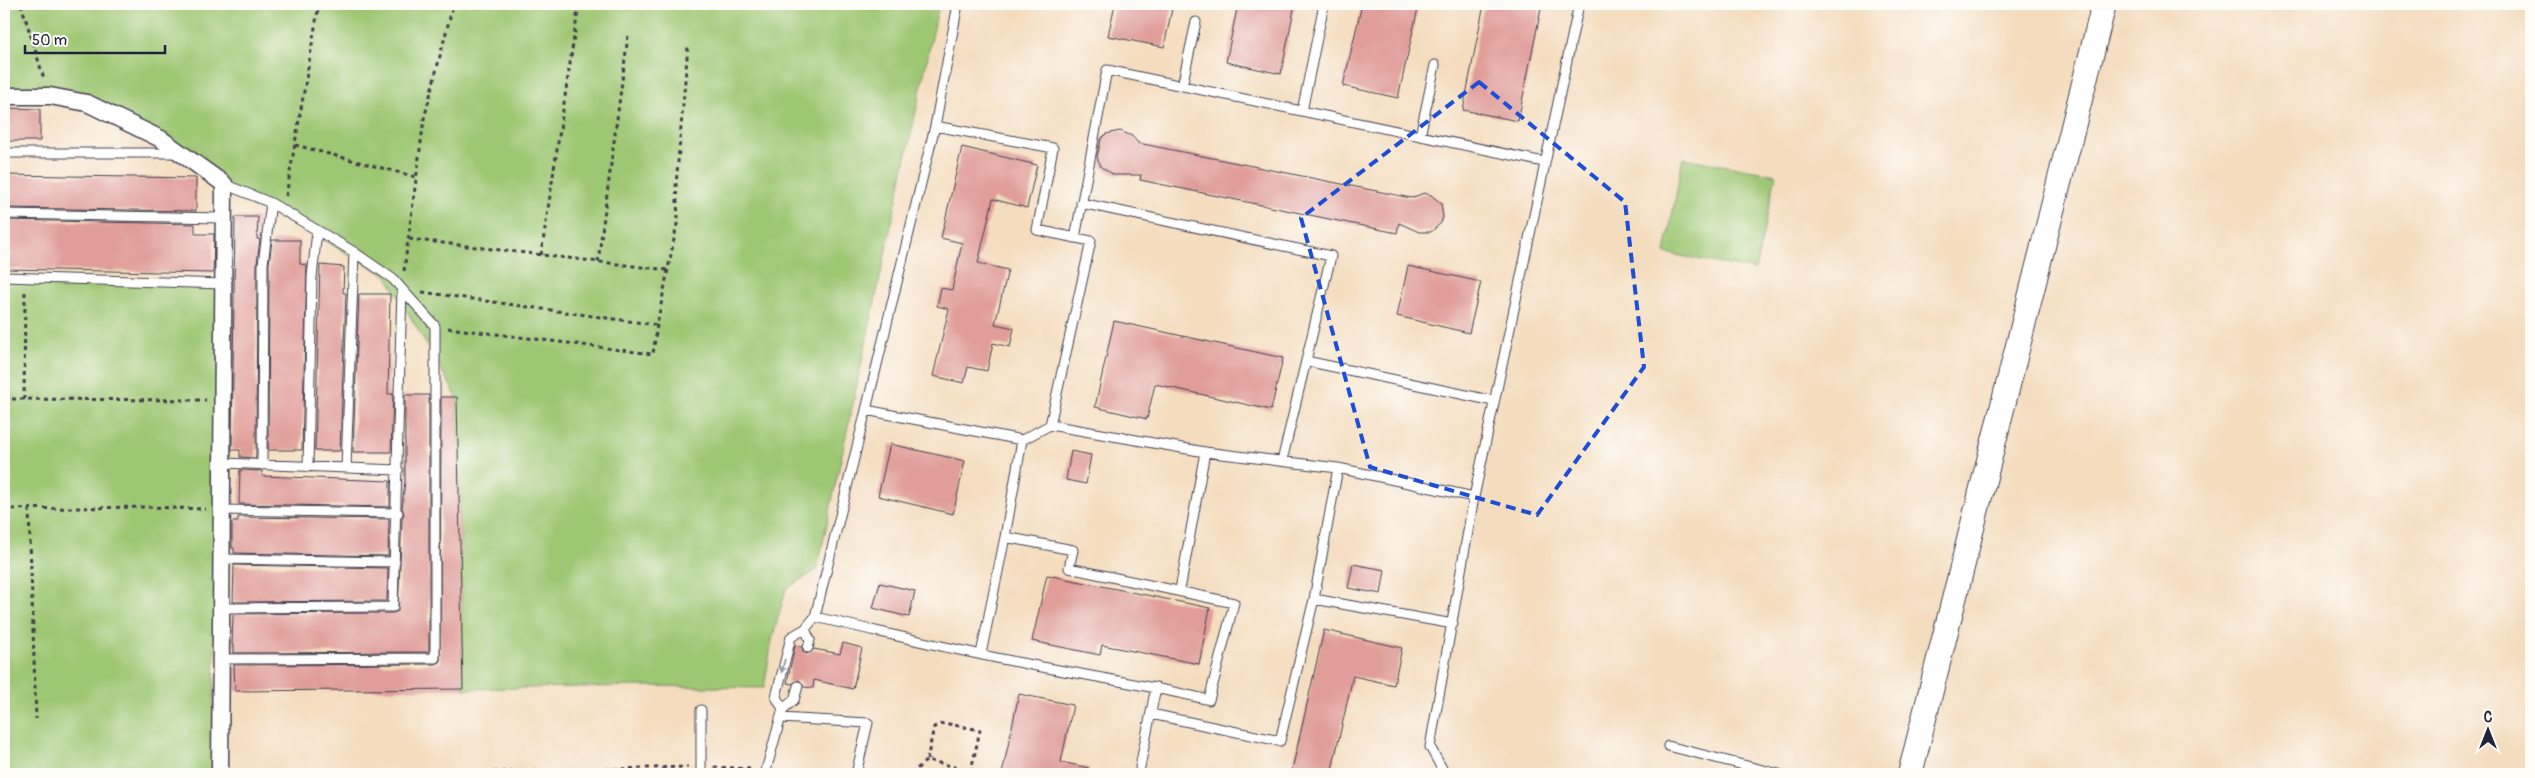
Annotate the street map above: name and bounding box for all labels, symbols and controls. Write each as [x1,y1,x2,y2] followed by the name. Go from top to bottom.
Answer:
[25,22,165,54] scale bar
[32,31,67,50] text: 50 m
[779,658,787,673] one-way arrow
[2462,706,2512,756] north arrow
[2484,709,2493,726] text: С

